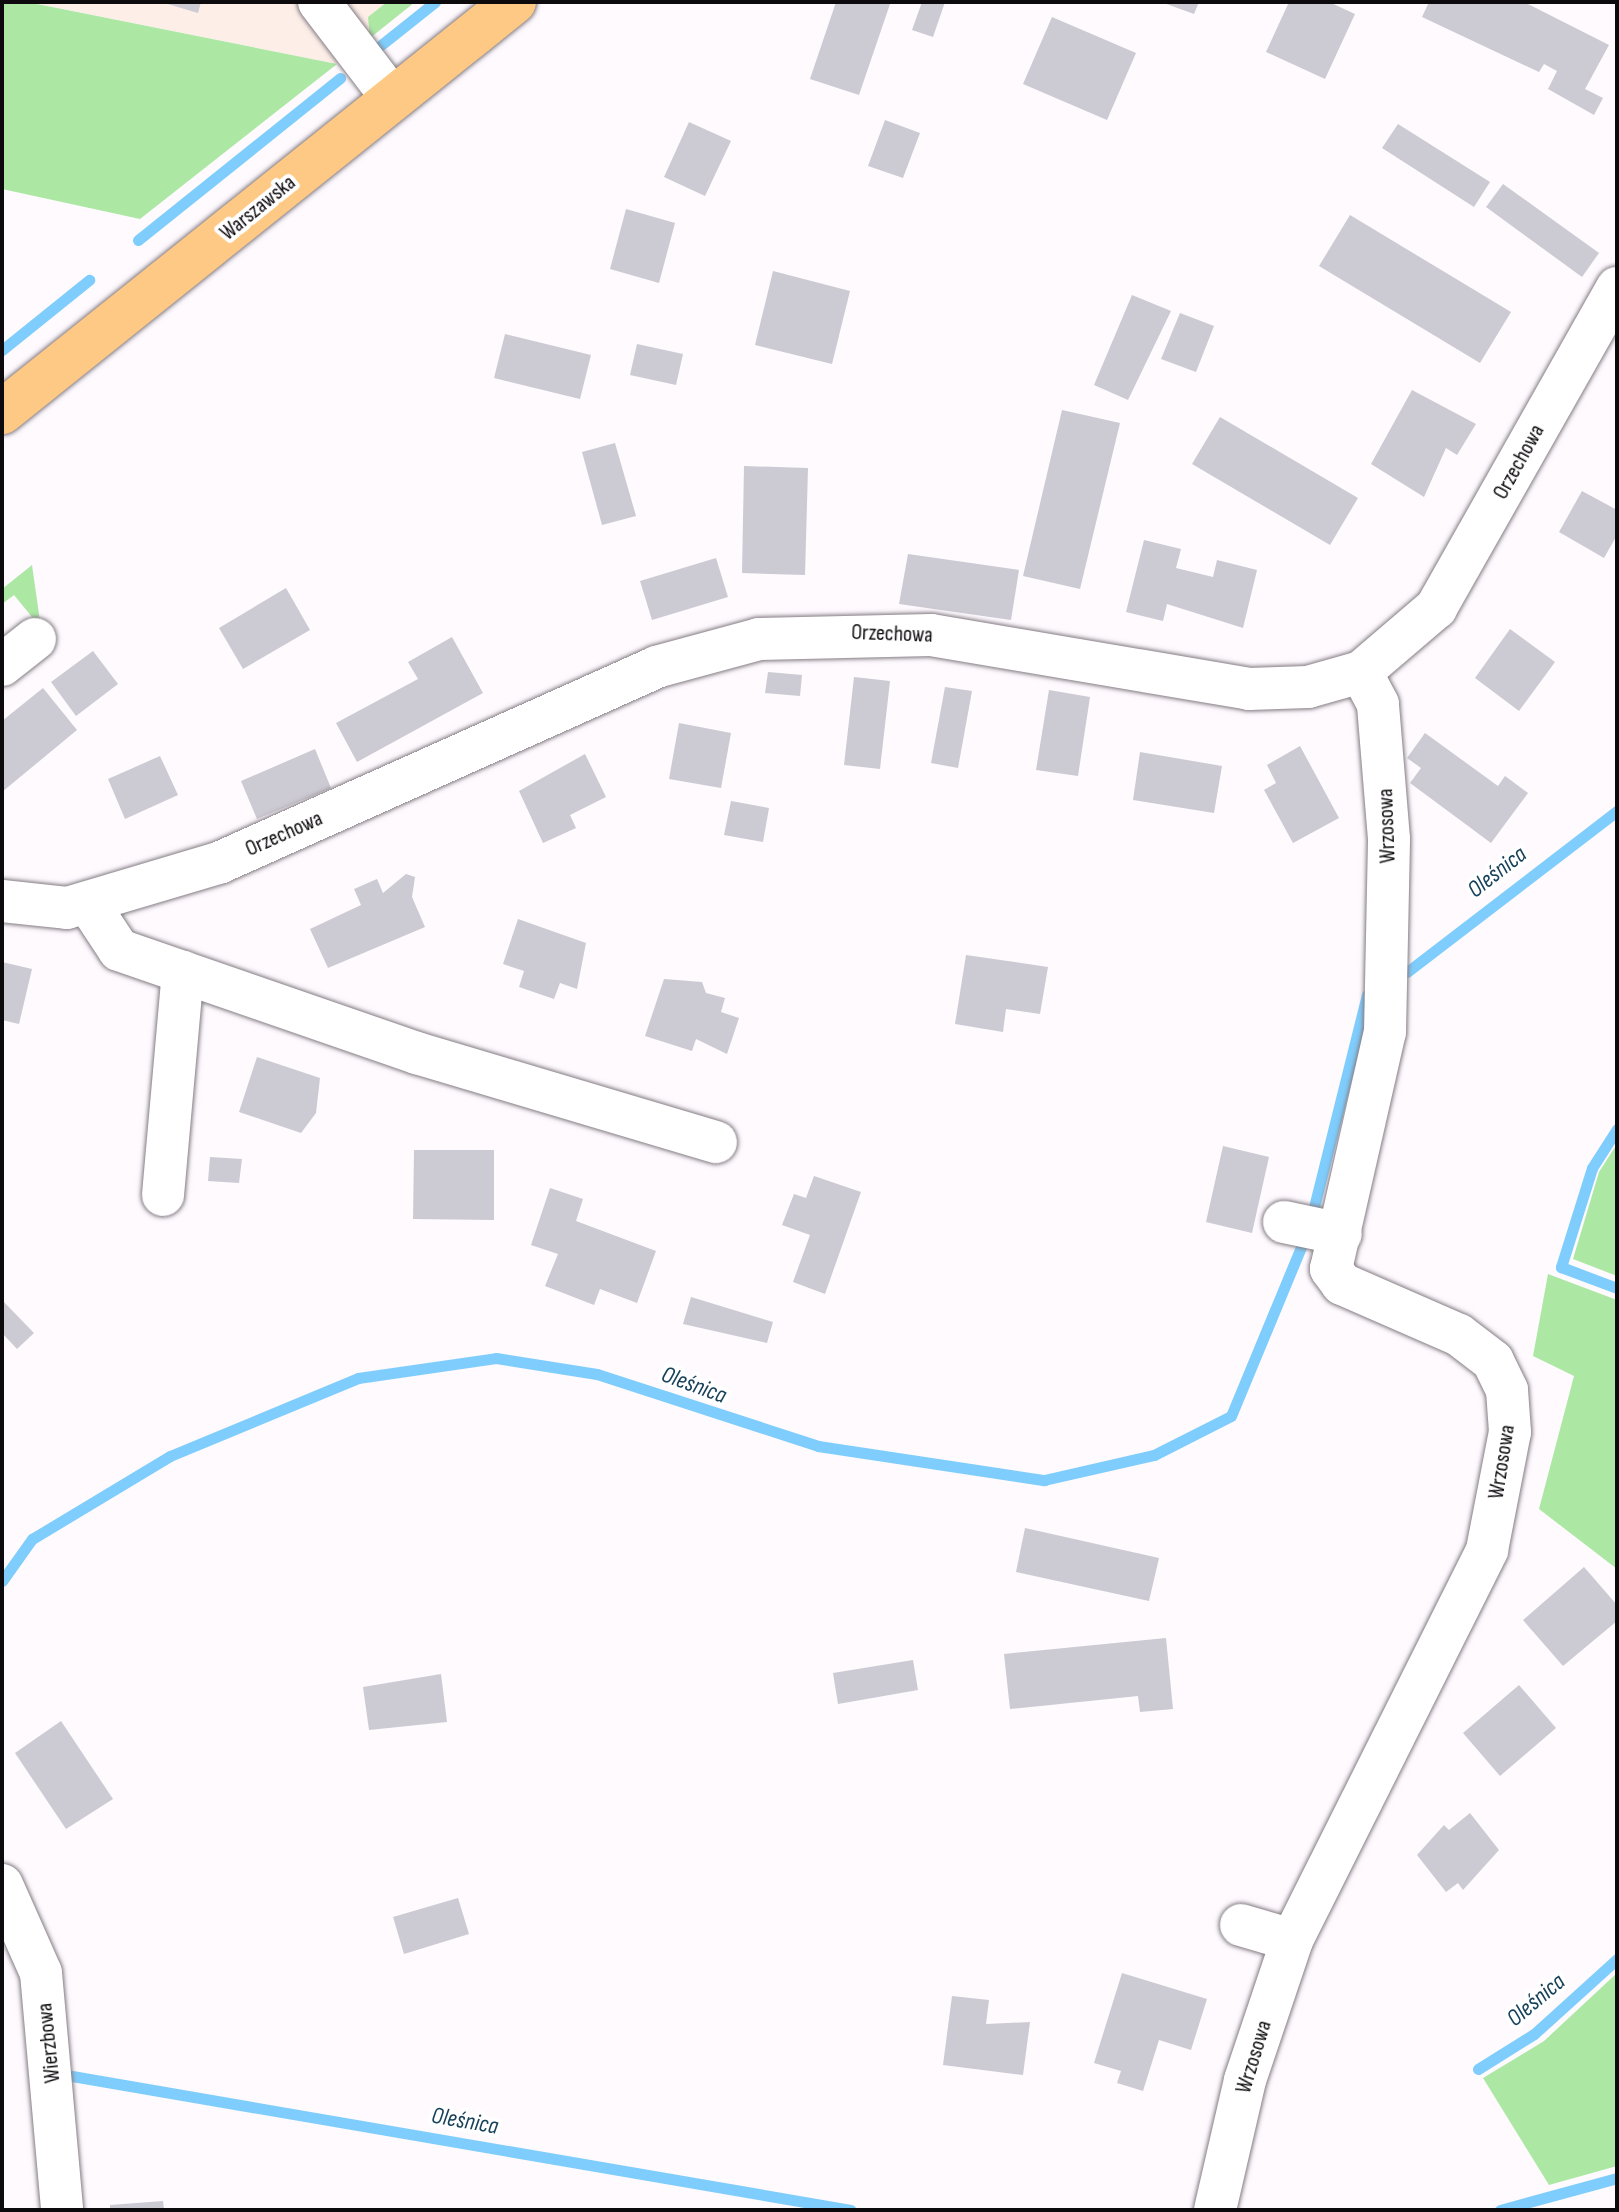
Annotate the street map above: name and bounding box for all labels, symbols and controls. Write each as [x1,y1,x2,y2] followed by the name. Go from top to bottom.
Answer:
[215,170,301,246] street label: Warszawska
[1488,420,1550,504] street label: Orzechowa
[851,619,933,649] street label: Orzechowa
[1373,788,1401,864] street label: Wrzosowa
[241,805,327,863] street label: Orzechowa
[1462,840,1532,904] water label: Oleśnica
[657,1360,731,1410] water label: Oleśnica
[1483,1423,1521,1501] street label: Wrzosowa
[1501,1967,1571,2033] water label: Oleśnica
[32,2002,66,2084] street label: Wierzbowa
[1230,2017,1278,2097] street label: Wrzosowa
[429,2101,501,2141] water label: Oleśnica

